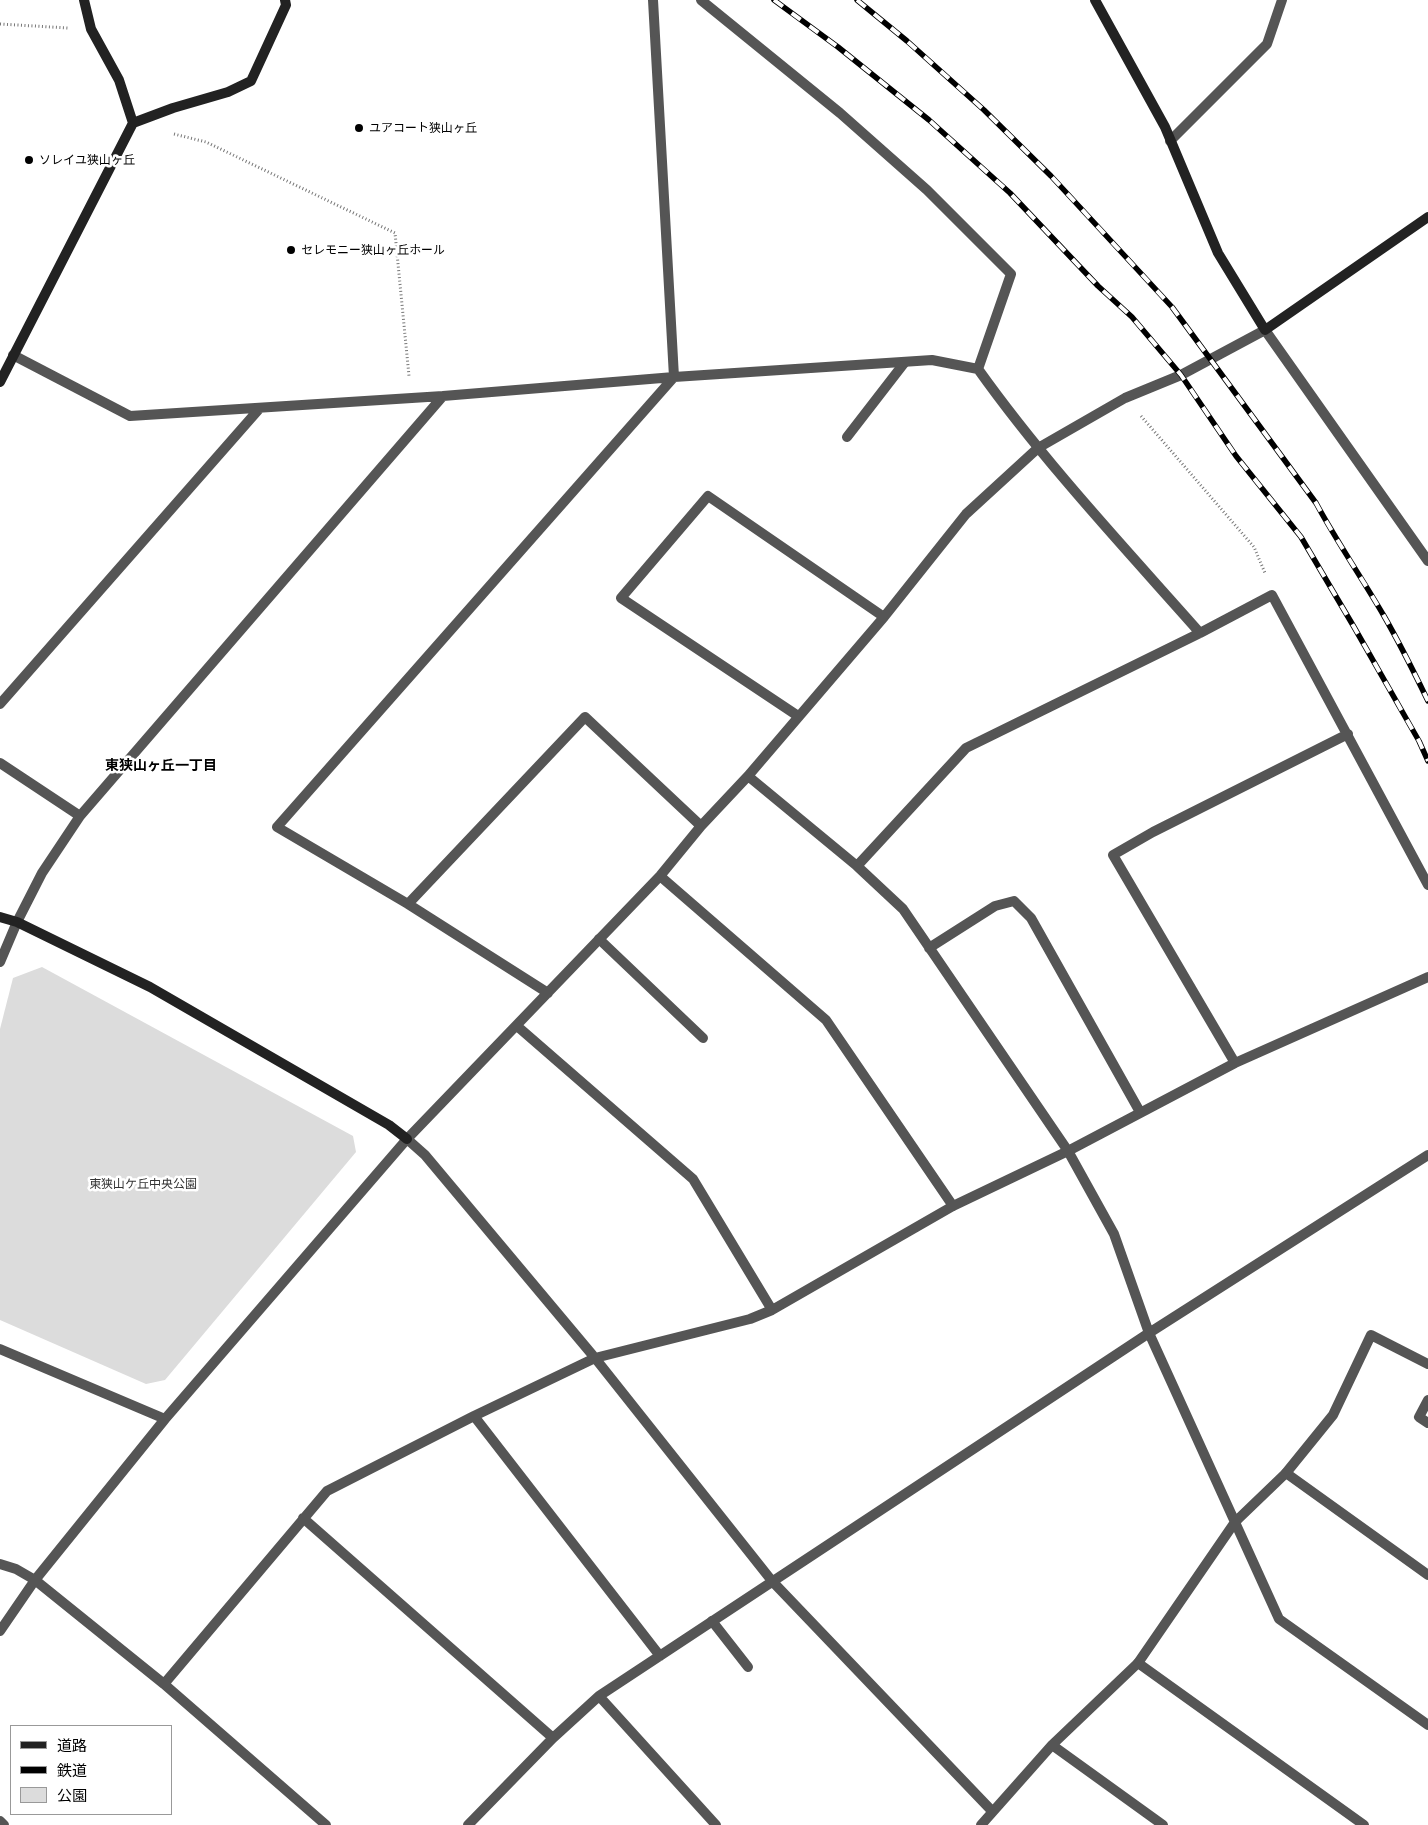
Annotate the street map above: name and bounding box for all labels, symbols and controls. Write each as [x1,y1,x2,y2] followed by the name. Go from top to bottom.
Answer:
[369,121,477,135] place label: ユアコート狭山ヶ丘
[353,122,365,134] marker: ユアコート狭山ヶ丘
[39,153,135,167] place label: ソレイユ狭山ヶ丘
[23,154,35,166] marker: ソレイユ狭山ヶ丘
[301,243,445,257] place label: セレモニー狭山ヶ丘ホール
[285,244,297,256] marker: セレモニー狭山ヶ丘ホール
[105,758,217,774] district label: 東狭山ヶ丘一丁目
[89,1177,197,1191] park label: 東狭山ケ丘中央公園
[10,1725,172,1815] legend
[57,1736,87,1754] text: 道路
[57,1761,87,1779] text: 鉄道
[57,1786,87,1804] text: 公園

